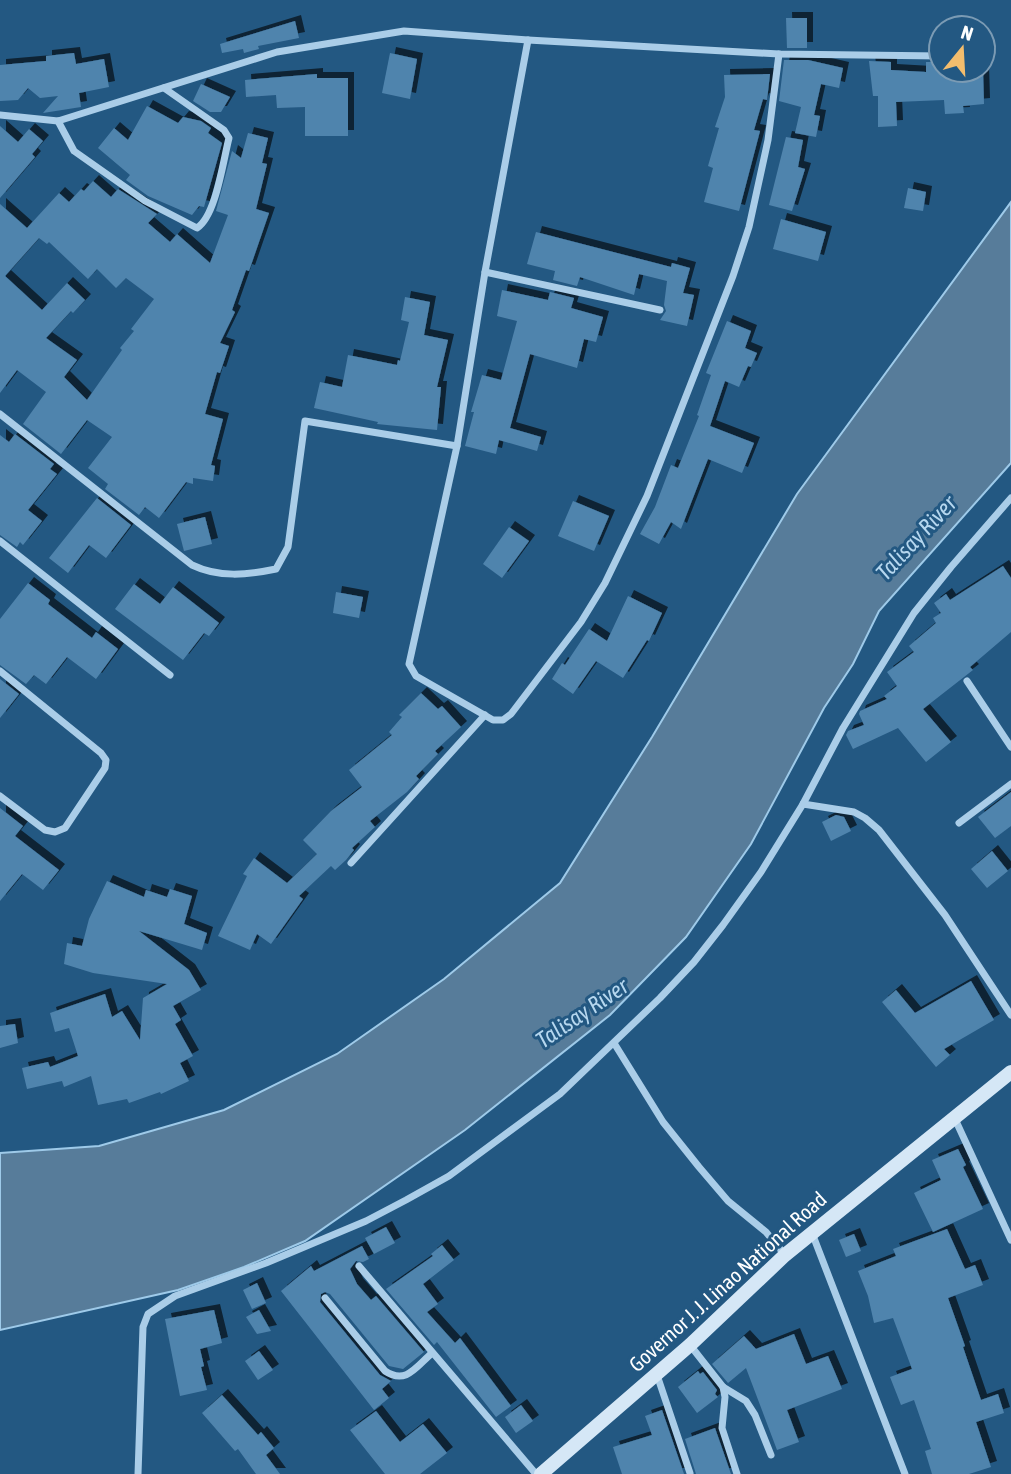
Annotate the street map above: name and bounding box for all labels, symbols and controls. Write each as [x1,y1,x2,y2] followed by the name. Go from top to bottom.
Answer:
[927,14,997,84] north arrow
[959,21,976,45] text: N
[871,490,962,585] water label: Talisay River
[531,972,634,1053] water label: Talisay River
[624,1186,831,1376] street label: Governor J. J. Linao National Road

